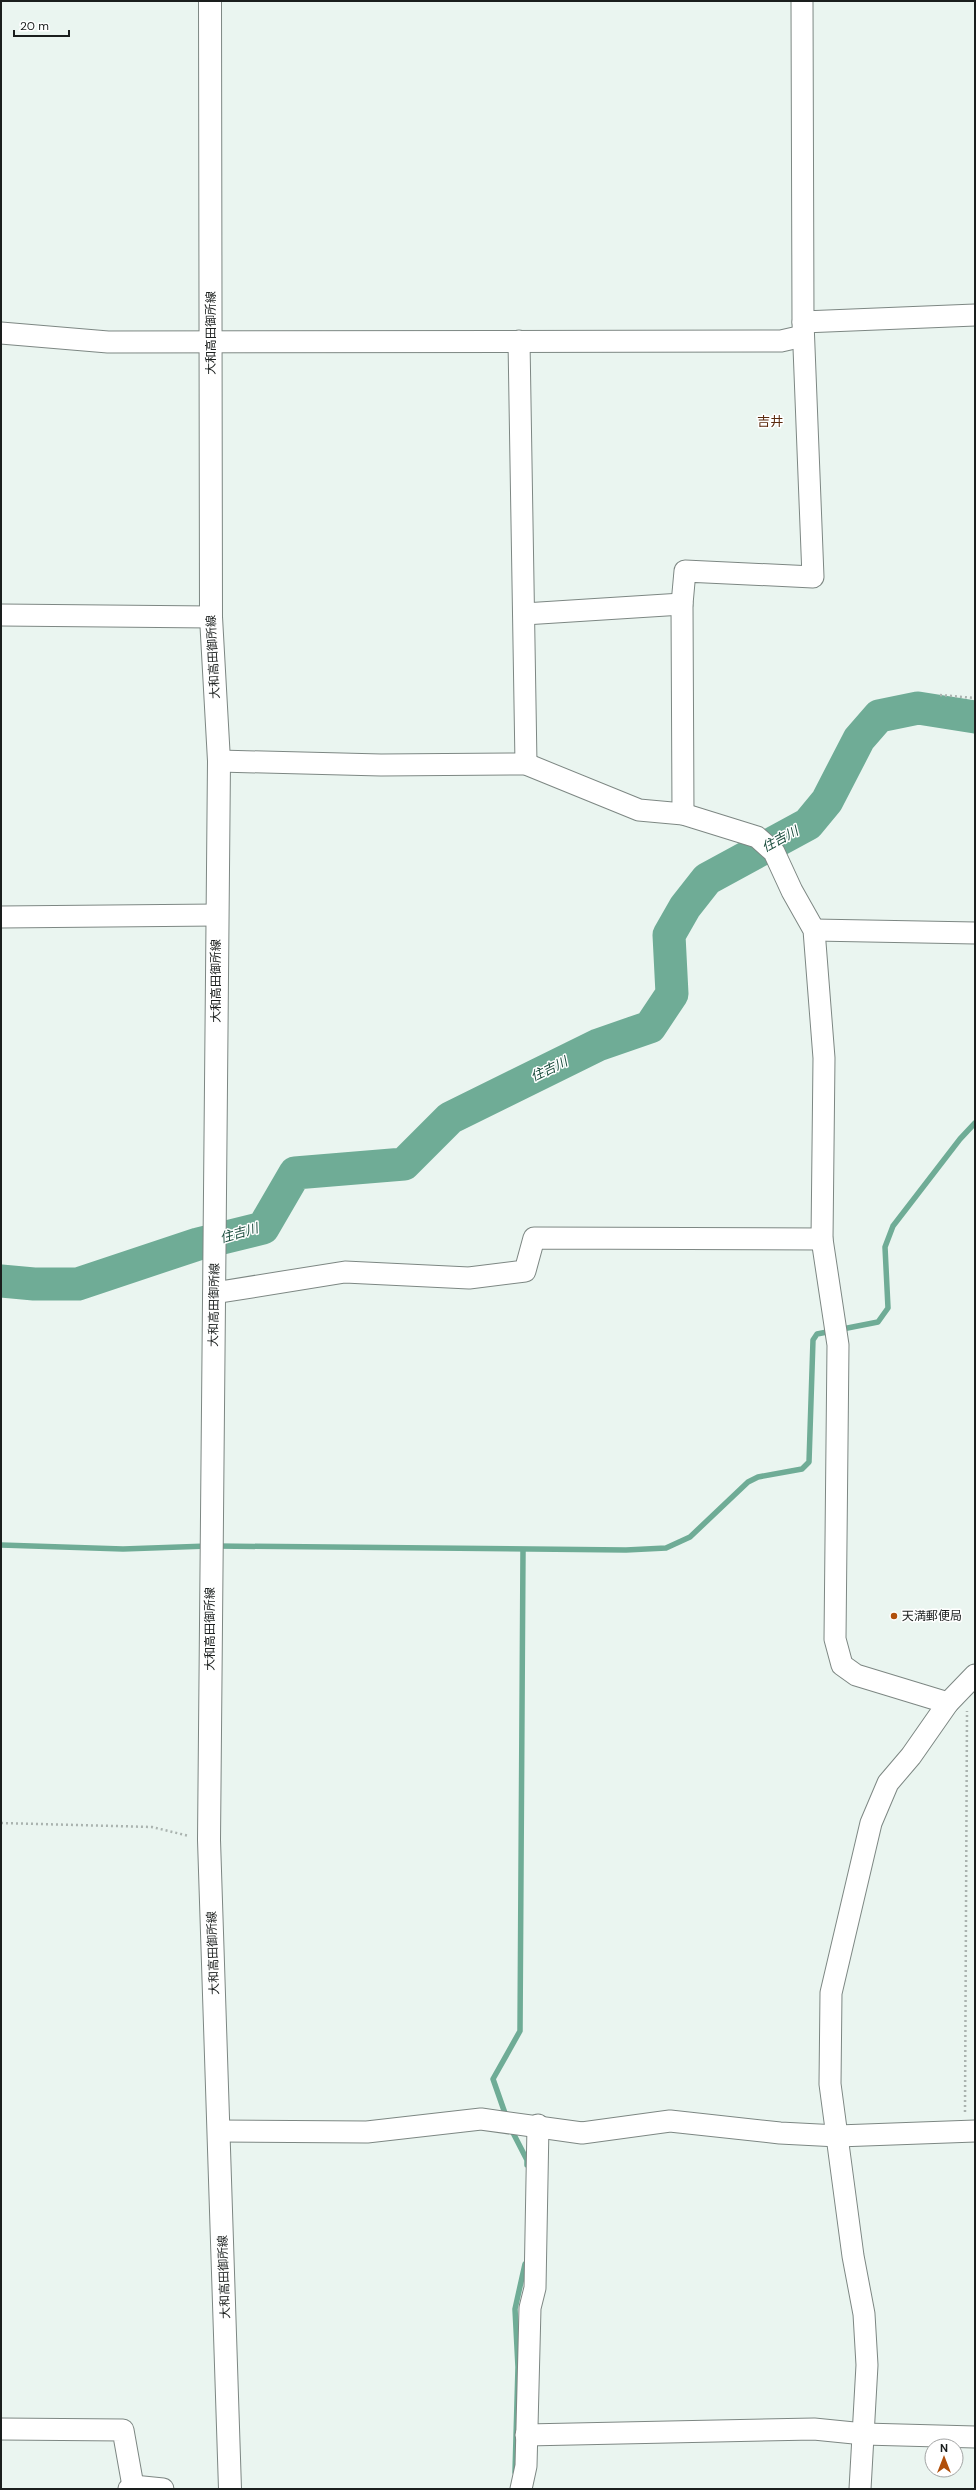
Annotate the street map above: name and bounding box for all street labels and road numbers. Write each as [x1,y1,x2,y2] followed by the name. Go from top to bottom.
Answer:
[203,291,219,375] street label: 大和高田御所線
[203,615,223,699] street label: 大和高田御所線
[208,939,224,1023] street label: 大和高田御所線
[205,1263,223,1347] street label: 大和高田御所線
[202,1587,218,1671] street label: 大和高田御所線
[204,1911,222,1995] street label: 大和高田御所線
[215,2235,233,2319] street label: 大和高田御所線

